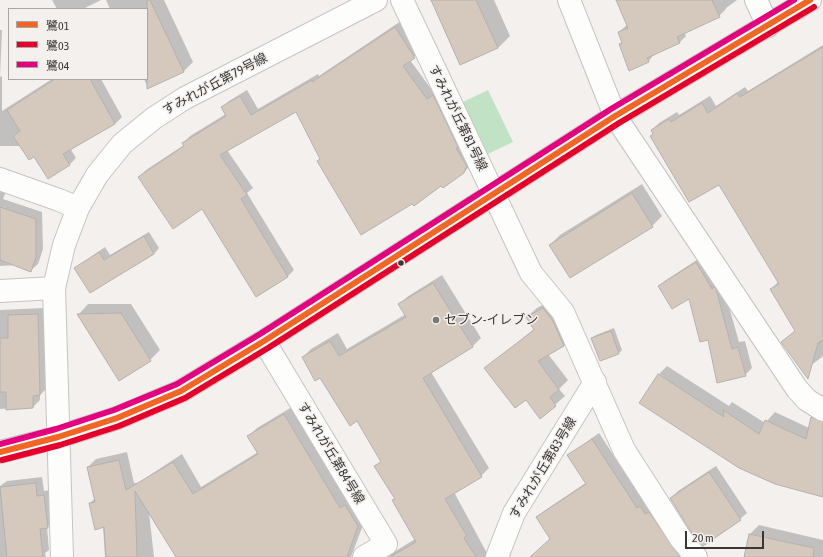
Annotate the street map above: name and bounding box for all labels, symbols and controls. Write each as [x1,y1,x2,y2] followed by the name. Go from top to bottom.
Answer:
[8,8,148,80] legend
[46,19,69,33] text: 鷺01
[46,39,69,53] text: 鷺03
[160,50,270,118] street label: すみれが丘第79号線
[46,59,69,73] text: 鷺04
[426,62,490,174] street label: すみれが丘第81号線
[396,258,406,268] unlabelled marker
[444,312,538,328] place label: セブン-イレブン
[431,315,441,325] marker: セブン-イレブン
[294,399,368,507] street label: すみれが丘第84号線
[506,414,580,522] street label: すみれが丘第83号線
[687,523,766,549] scale bar
[692,531,714,545] text: 20 m

